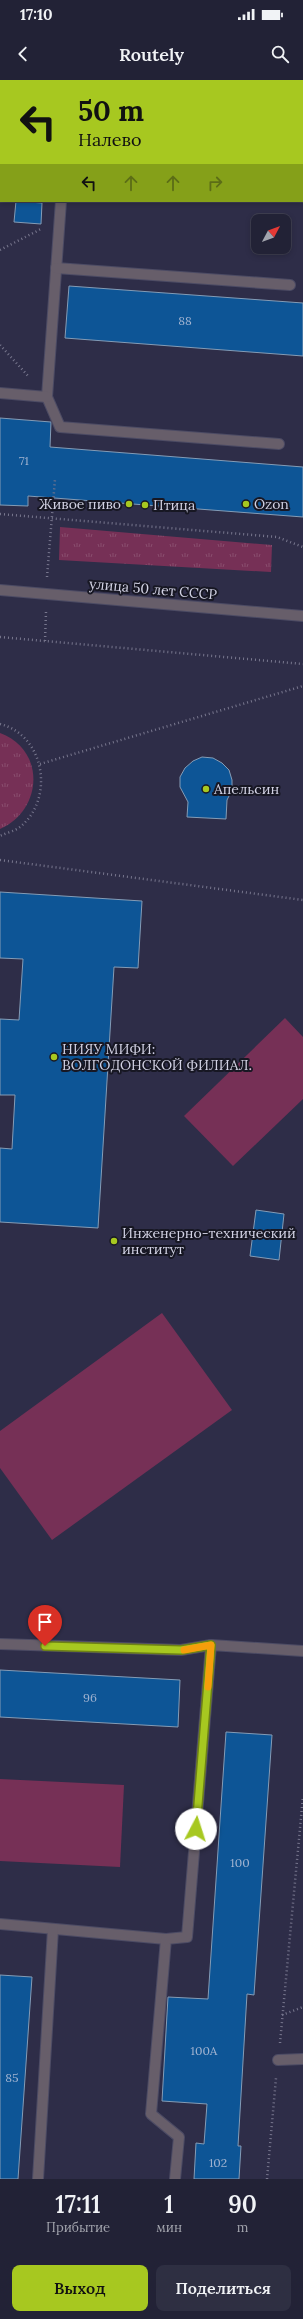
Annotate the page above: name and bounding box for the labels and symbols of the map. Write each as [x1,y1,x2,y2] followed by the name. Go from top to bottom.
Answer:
[251,214,291,254] north arrow
[178,313,192,328] house number: 88
[19,453,29,468] house number: 71
[39,495,121,513] place label: Живое пиво
[254,495,289,513] place label: Ozon
[153,496,195,514] place label: Птица
[124,499,134,509] marker: Живое пиво
[241,499,251,509] marker: Ozon
[140,500,150,510] marker: Птица
[88,574,218,604] street label: улица 50 лет СССР
[213,780,280,798] place label: Апельсин
[201,784,211,794] marker: Апельсин
[62,1040,252,1074] place label: НИЯУ МИФИ: ВОЛГОДОНСКОЙ ФИЛИАЛ.
[49,1052,59,1062] marker: НИЯУ МИФИ: ВОЛГОДОНСКОЙ ФИЛИАЛ.
[122,1224,296,1258] place label: Инженерно-технический институт
[109,1236,119,1246] marker: Инженерно-технический институт
[28,1605,62,1646] pin
[83,1690,97,1705] house number: 96
[175,1808,217,1850] position arrow
[230,1855,250,1870] house number: 100
[191,2043,218,2058] house number: 100А
[5,2070,19,2085] house number: 85
[209,2155,227,2170] house number: 102

